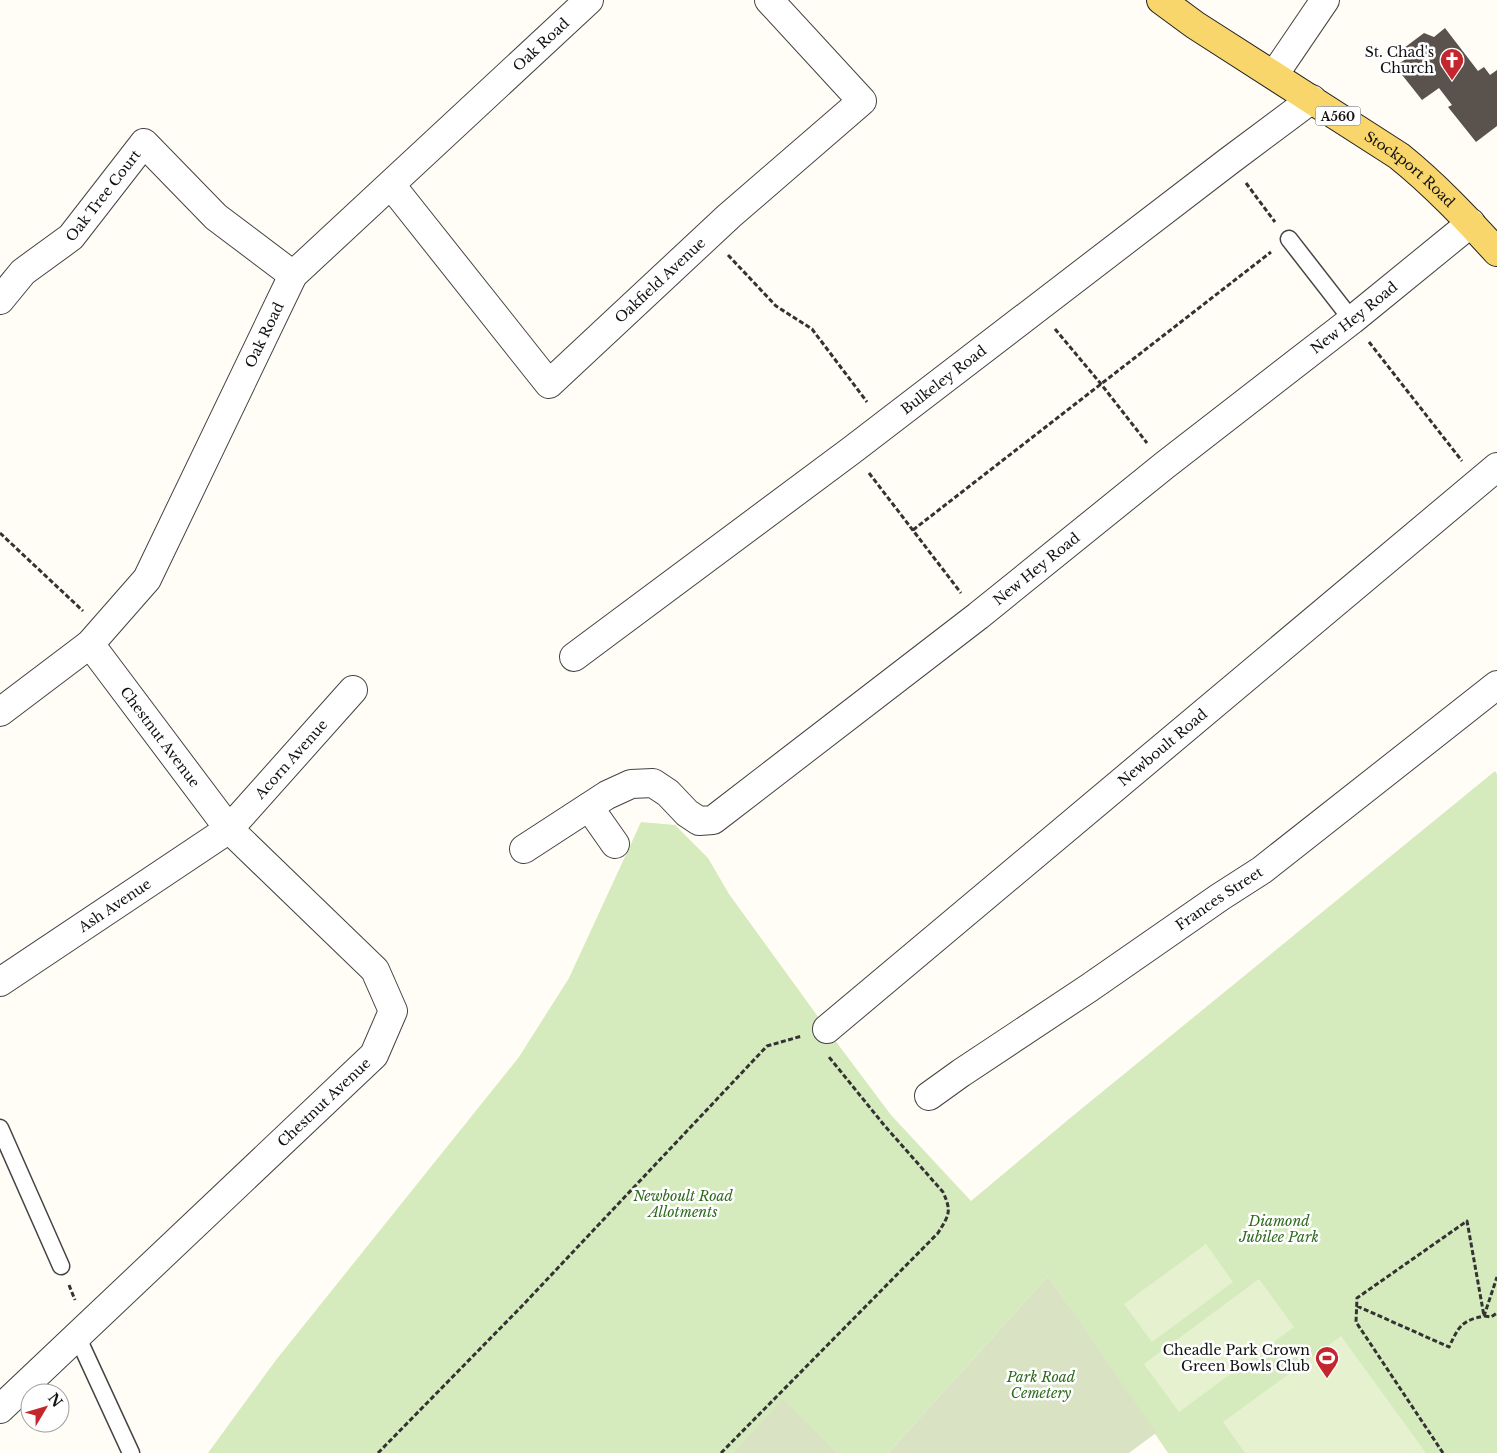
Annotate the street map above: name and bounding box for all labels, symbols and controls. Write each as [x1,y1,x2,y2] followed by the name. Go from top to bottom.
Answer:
[509,14,573,75] street label: Oak Road
[1365,43,1434,77] place label: St. Chad's Church
[1439,47,1465,81] church icon: St. Chad's Church
[1316,106,1360,125] road number: A560
[1361,127,1459,211] street label: Stockport Road
[62,146,145,245] street label: Oak Tree Court
[611,234,709,327] street label: Oakfield Avenue
[1307,277,1402,358] street label: New Hey Road
[241,299,288,371] street label: Oak Road
[897,341,990,418] street label: Bulkeley Road
[990,528,1084,609] street label: New Hey Road
[116,683,204,791] street label: Chestnut Avenue
[1114,705,1211,790] street label: Newboult Road
[250,716,331,803] street label: Acorn Avenue
[1172,862,1267,934] street label: Frances Street
[74,875,155,937] street label: Ash Avenue
[274,1054,374,1151] street label: Chestnut Avenue
[632,1187,733,1221] park label: Newboult Road Allotments
[1238,1212,1319,1246] park label: Diamond Jubilee Park
[1163,1341,1310,1375] place label: Cheadle Park Crown Green Bowls Club
[1314,1345,1340,1379] sports icon: Cheadle Park Crown Green Bowls Club
[1006,1368,1076,1402] park label: Park Road Cemetery
[20,1383,70,1433] north arrow
[44,1389,66,1411] text: N

